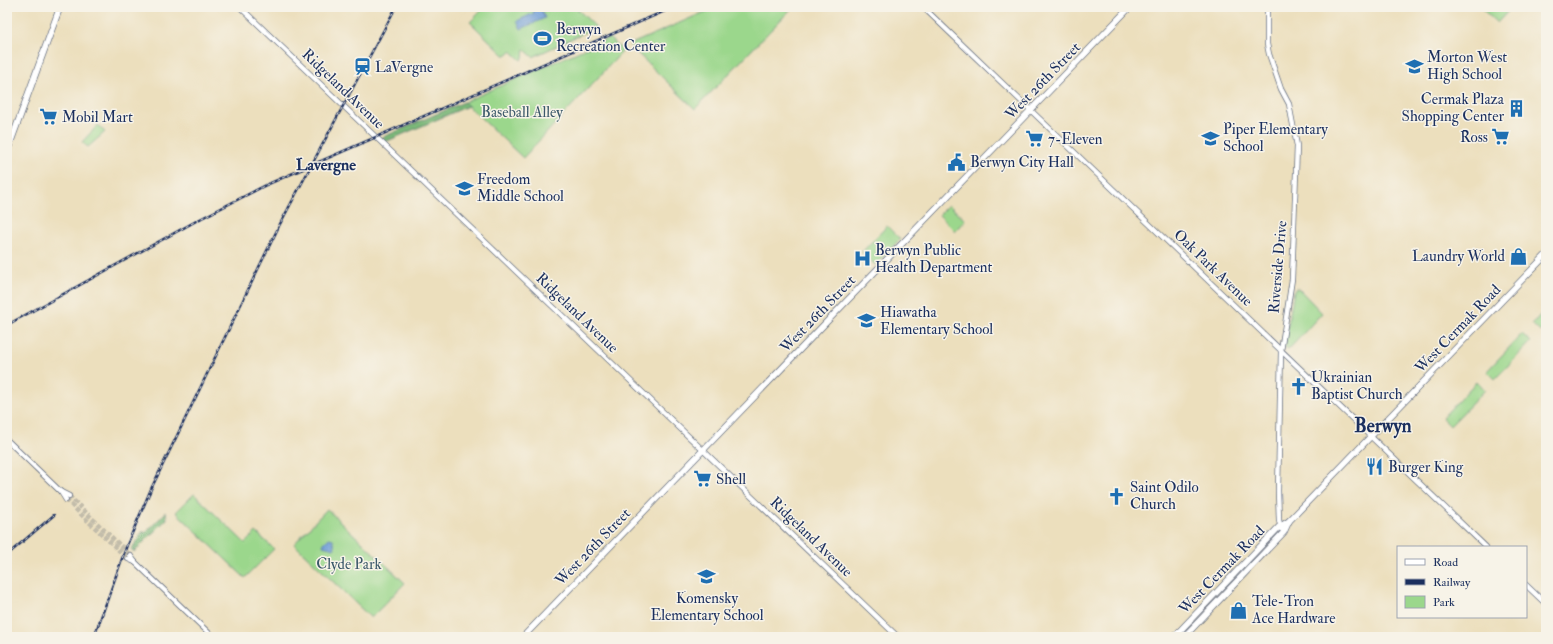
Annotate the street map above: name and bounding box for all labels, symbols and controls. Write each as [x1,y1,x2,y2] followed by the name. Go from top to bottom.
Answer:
[556,20,666,56] place label: Berwyn Recreation Center
[533,28,553,48] sports icon: Berwyn Recreation Center
[1001,38,1085,124] street label: West 26th Street
[298,45,388,133] street label: Ridgeland Avenue
[1427,48,1507,84] place label: Morton West High School
[1404,56,1424,76] school or university icon: Morton West High School
[352,57,372,77] station icon: LaVergne
[375,58,433,77] place label: LaVergne
[1402,90,1505,127] place label: Cermak Plaza Shopping Center
[1507,98,1527,118] building icon: Cermak Plaza Shopping Center
[481,103,563,122] park label: Baseball Alley
[39,107,59,127] supermarket icon: Mobil Mart
[62,108,133,127] place label: Mobil Mart
[1223,120,1328,156] place label: Piper Elementary School
[1491,127,1511,147] supermarket icon: Ross
[1200,128,1220,148] school or university icon: Piper Elementary School
[1460,128,1488,147] place label: Ross
[1025,129,1045,149] supermarket icon: 7-Eleven
[1048,130,1103,149] place label: 7-Eleven
[947,152,967,172] public building icon: Berwyn City Hall
[970,153,1074,172] place label: Berwyn City Hall
[296,155,356,176] district label: Lavergne
[477,170,564,206] place label: Freedom Middle School
[454,178,474,198] school or university icon: Freedom Middle School
[1264,220,1292,314] street label: Riverside Drive
[1169,226,1257,310] street label: Oak Park Avenue
[875,241,992,278] place label: Berwyn Public Health Department
[1508,246,1528,266] shop icon: Laundry World
[1412,247,1506,266] place label: Laundry World
[852,249,872,269] hospital icon: Berwyn Public Health Department
[532,269,622,357] street label: Ridgeland Avenue
[776,271,860,357] street label: West 26th Street
[1410,280,1505,378] street label: West Cermak Road
[880,303,993,339] place label: Hiawatha Elementary School
[857,311,877,331] school or university icon: Hiawatha Elementary School
[1311,368,1403,405] place label: Ukrainian Baptist Church
[1288,376,1308,396] church icon: Ukrainian Baptist Church
[1354,414,1412,439] district label: Berwyn
[1365,457,1385,477] restaurant icon: Burger King
[1388,458,1464,477] place label: Burger King
[693,469,713,489] supermarket icon: Shell
[716,470,746,489] place label: Shell
[1130,478,1199,514] place label: Saint Odilo Church
[1107,486,1127,506] church icon: Saint Odilo Church
[766,493,856,581] street label: Ridgeland Avenue
[551,504,635,590] street label: West 26th Street
[1174,521,1269,619] street label: West Cermak Road
[1397,546,1527,618] legend
[316,555,382,574] park label: Clyde Park
[1433,555,1458,570] text: Road
[697,567,717,587] school or university icon: Komensky Elementary School
[1433,575,1471,590] text: Railway
[650,589,764,625] place label: Komensky Elementary School
[1251,592,1335,628] place label: Tele-Tron Ace Hardware
[1433,595,1455,610] text: Park
[1229,600,1249,620] shop icon: Tele-Tron Ace Hardware

